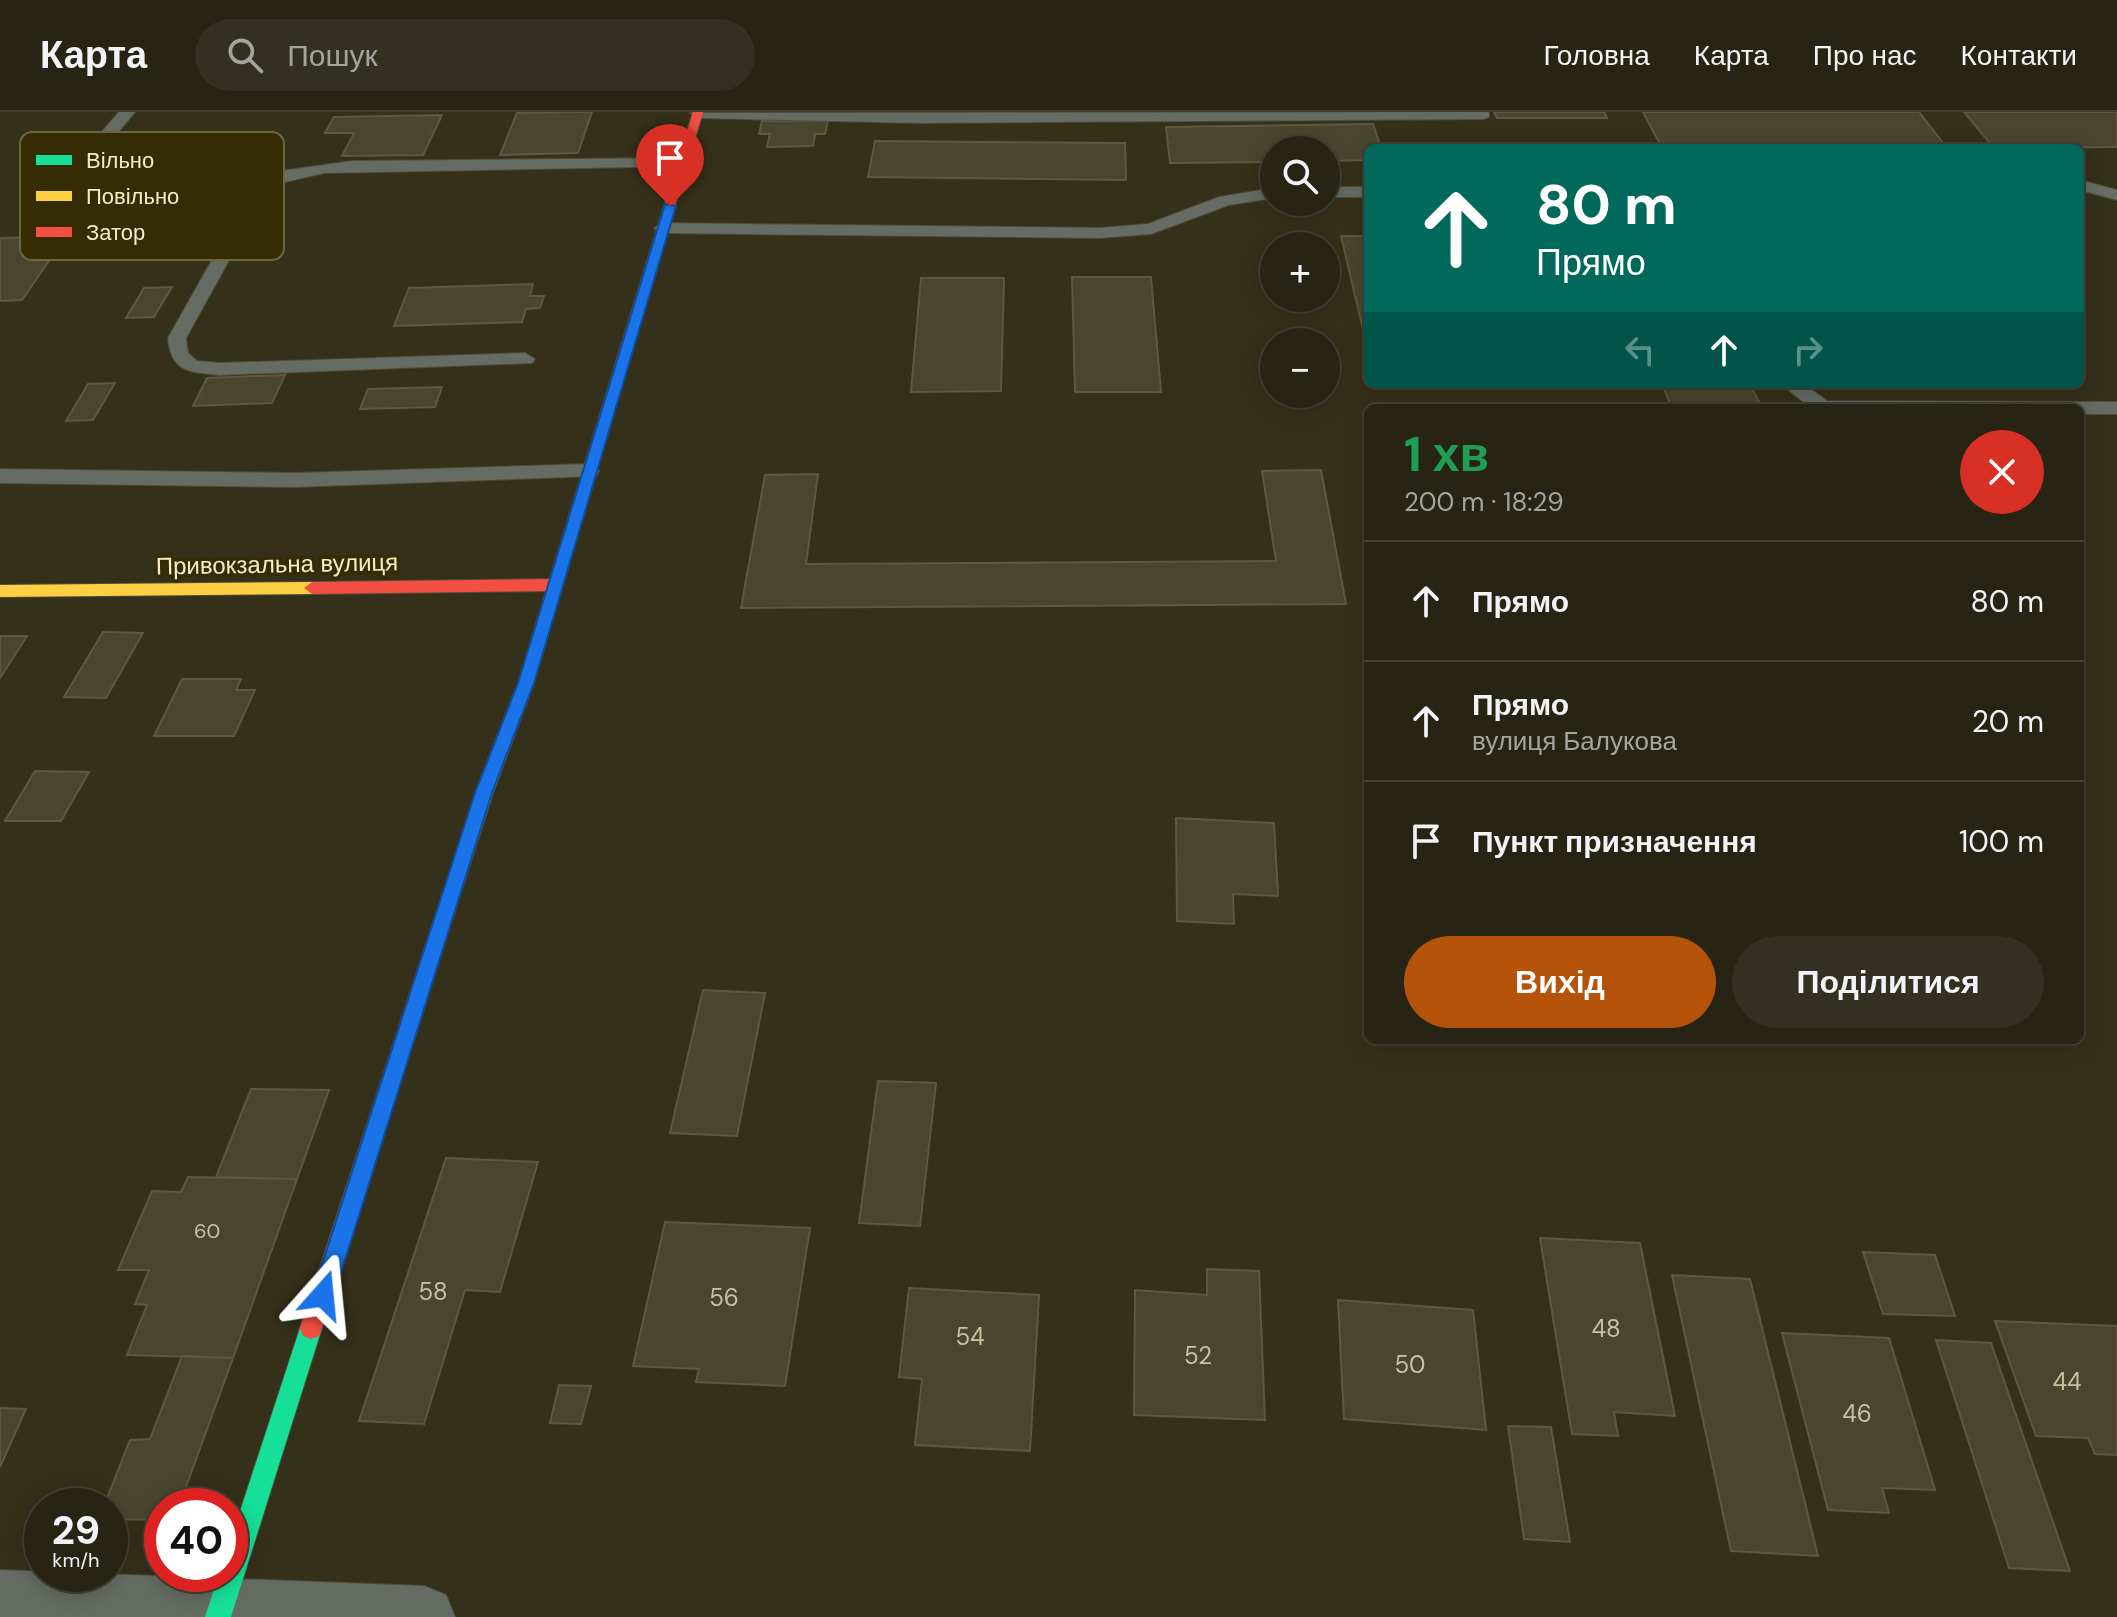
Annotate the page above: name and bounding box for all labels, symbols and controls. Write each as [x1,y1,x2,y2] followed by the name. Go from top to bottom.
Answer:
[195,19,755,91] search box
[40,30,147,80] text: Карта
[223,33,267,77] icon: search
[287,36,378,75] text: Пошук
[1543,37,1650,74] text: Головна
[1694,37,1769,74] text: Карта
[1813,37,1917,74] text: Про нас
[1961,37,2077,74] text: Контакти
[636,124,704,206] pin
[20,132,284,260] legend
[648,136,692,180] icon: arrive
[1260,136,1340,408] map controls
[1260,136,1340,216] button: search
[86,146,154,175] text: Вільно
[1536,168,1677,241] text: 80 m
[1404,176,1508,280] icon: ahead
[86,182,179,211] text: Повільно
[86,218,145,247] text: Затор
[1260,232,1340,312] button: +
[1536,239,1646,286] text: Прямо
[1260,328,1340,408] button: −
[1618,328,1662,372] icon: left
[1702,328,1746,372] icon: ahead
[1786,328,1830,372] icon: right
[1404,423,1489,486] text: 1 хв
[1960,430,2044,514] button: close
[1404,485,1564,519] text: 200 m · 18:29
[156,546,398,582] street label: Привокзальна вулиця
[1404,579,1448,623] icon: ahead
[1472,582,1569,621] text: Прямо
[1971,582,2044,621] text: 80 m
[1472,685,1569,724] text: Прямо
[1404,699,1448,743] icon: ahead
[1972,702,2044,741] text: 20 m
[1472,724,1677,758] text: вулиця Балукова
[1404,819,1448,863] icon: arrive
[1472,822,1757,861] text: Пункт призначення
[1959,822,2044,861] text: 100 m
[1404,936,1716,1028] button: Вихід
[1732,936,2044,1028] button: Поділитися
[194,1218,220,1244] house number: 60
[281,1253,365,1337] position arrow
[418,1276,448,1307] house number: 58
[709,1282,739,1313] house number: 56
[1591,1313,1621,1344] house number: 48
[955,1321,985,1352] house number: 54
[1184,1340,1212,1371] house number: 52
[1394,1349,1426,1380] house number: 50
[2052,1366,2082,1397] house number: 44
[1842,1398,1872,1429] house number: 46
[144,1488,248,1592] speed limit sign: 40
[52,1504,100,1556] text: 29
[52,1547,100,1573] text: km/h

